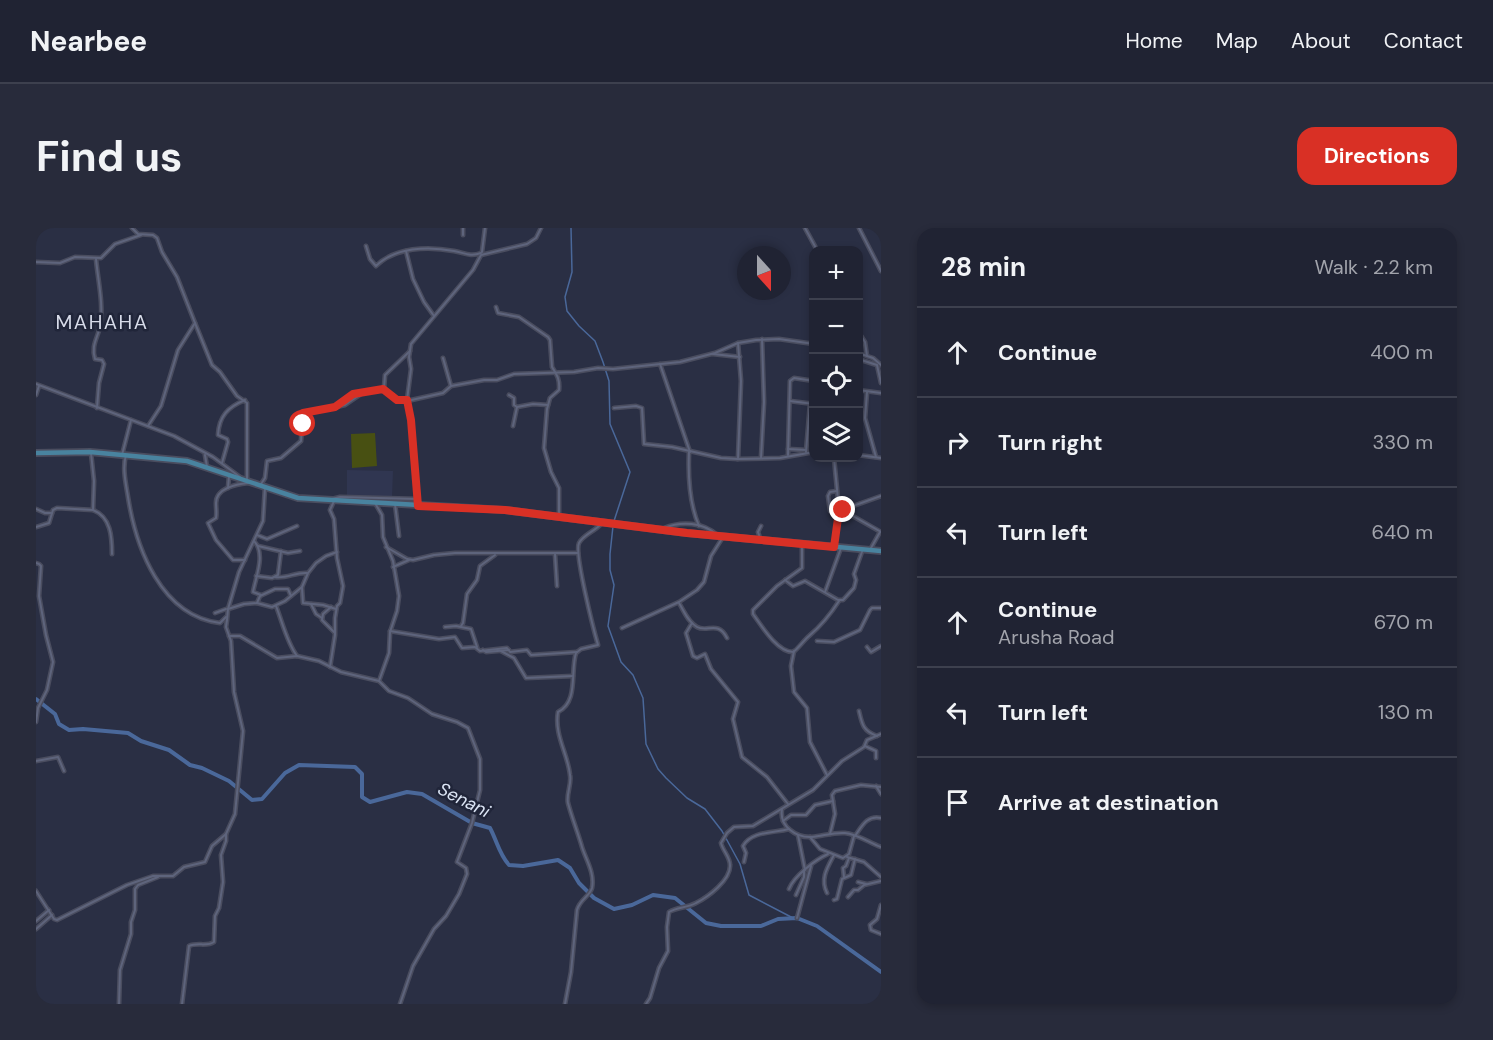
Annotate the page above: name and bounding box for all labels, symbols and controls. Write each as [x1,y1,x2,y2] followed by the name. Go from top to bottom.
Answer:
[30,23,147,60] text: Nearbee
[1125,27,1183,55] text: Home
[1216,27,1258,55] text: Map
[1291,27,1351,55] text: About
[1384,27,1463,55] text: Contact
[1297,127,1457,185] button: Directions
[36,129,182,184] text: Find us
[737,246,791,300] north arrow
[809,246,863,462] map controls
[809,246,863,300] button: +
[941,250,1026,284] text: 28 min
[1314,254,1433,280] text: Walk · 2.2 km
[809,300,863,354] button: −
[56,309,148,335] district label: MAHAHA
[941,336,974,369] icon: ahead
[998,338,1097,367] text: Continue
[1370,339,1433,365] text: 400 m
[809,354,863,408] button: locate
[809,408,863,462] button: layers
[289,410,315,436] route start
[941,426,974,459] icon: right
[998,428,1103,457] text: Turn right
[1373,429,1433,455] text: 330 m
[829,496,855,522] route end
[941,516,974,549] icon: left
[998,518,1088,547] text: Turn left
[1371,519,1433,545] text: 640 m
[998,595,1097,624] text: Continue
[941,606,974,639] icon: ahead
[1374,609,1433,635] text: 670 m
[998,624,1114,650] text: Arusha Road
[941,696,974,729] icon: left
[998,698,1088,727] text: Turn left
[1378,699,1433,725] text: 130 m
[434,777,495,824] water label: Senani
[941,786,974,819] icon: arrive
[998,788,1219,817] text: Arrive at destination

